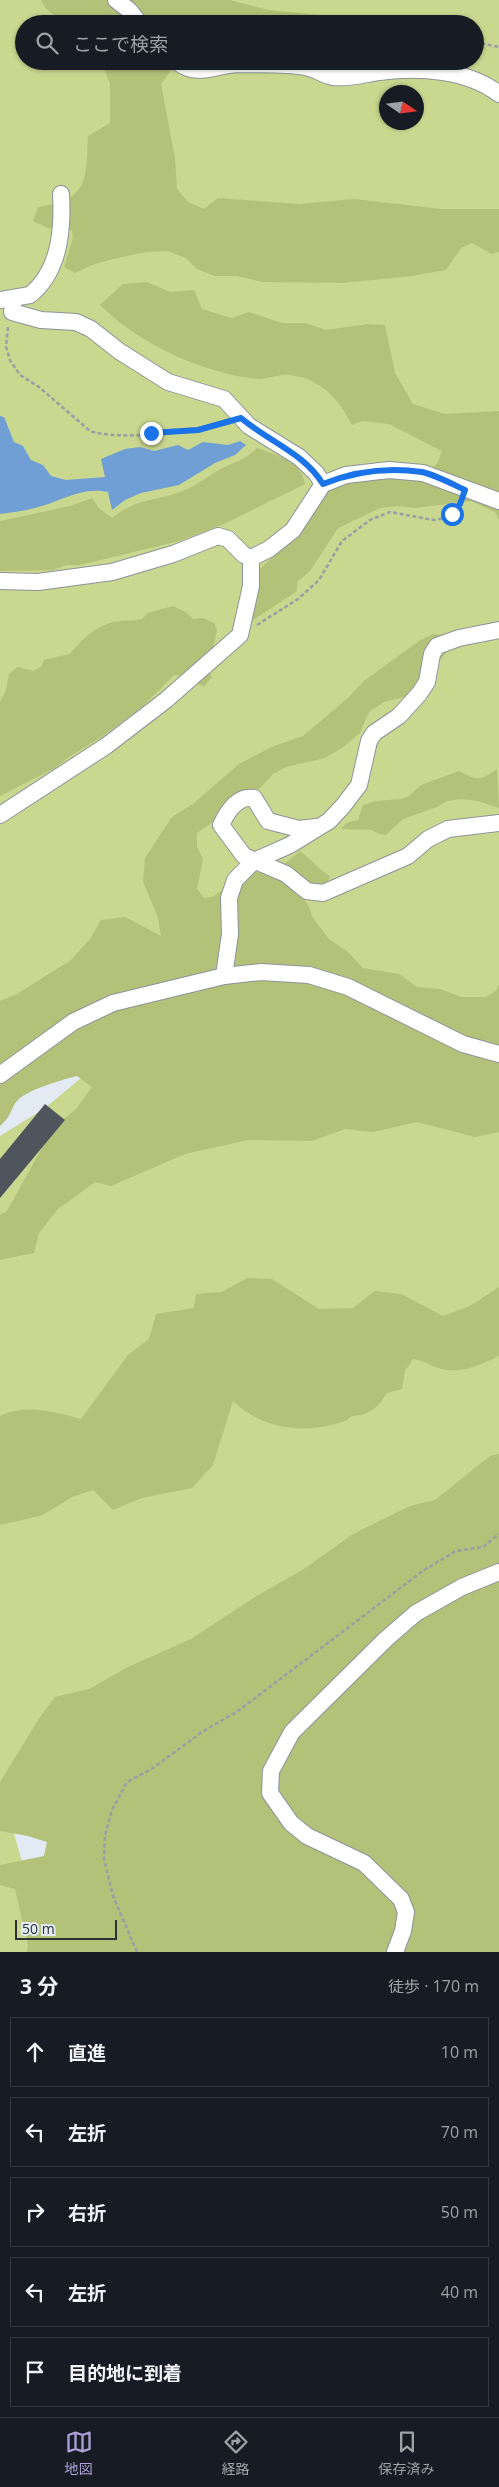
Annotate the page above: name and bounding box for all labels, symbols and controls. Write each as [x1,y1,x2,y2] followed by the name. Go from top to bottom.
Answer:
[15,15,484,70] search box
[33,29,61,57] icon: search
[73,31,168,57] text: ここで検索
[379,85,424,130] north arrow
[140,422,163,445] route end
[441,503,464,526] route start
[15,1917,118,1940] scale bar
[22,1919,55,1938] text: 50 m
[20,1972,58,2000] text: 3 分
[388,1975,479,1997] text: 徒歩 · 170 m
[21,2038,49,2066] icon: ahead
[68,2040,106,2066] text: 直進
[441,2041,478,2063] text: 10 m
[21,2118,49,2146] icon: left
[68,2120,106,2146] text: 左折
[441,2121,478,2143] text: 70 m
[21,2198,49,2226] icon: right
[68,2200,106,2226] text: 右折
[441,2201,478,2223] text: 50 m
[21,2278,49,2306] icon: left
[68,2280,106,2306] text: 左折
[441,2281,478,2303] text: 40 m
[21,2358,49,2386] icon: arrive
[68,2360,182,2386] text: 目的地に到着
[65,2428,93,2478] tab: 地図
[222,2428,250,2478] tab: 経路
[379,2428,435,2478] tab: 保存済み

